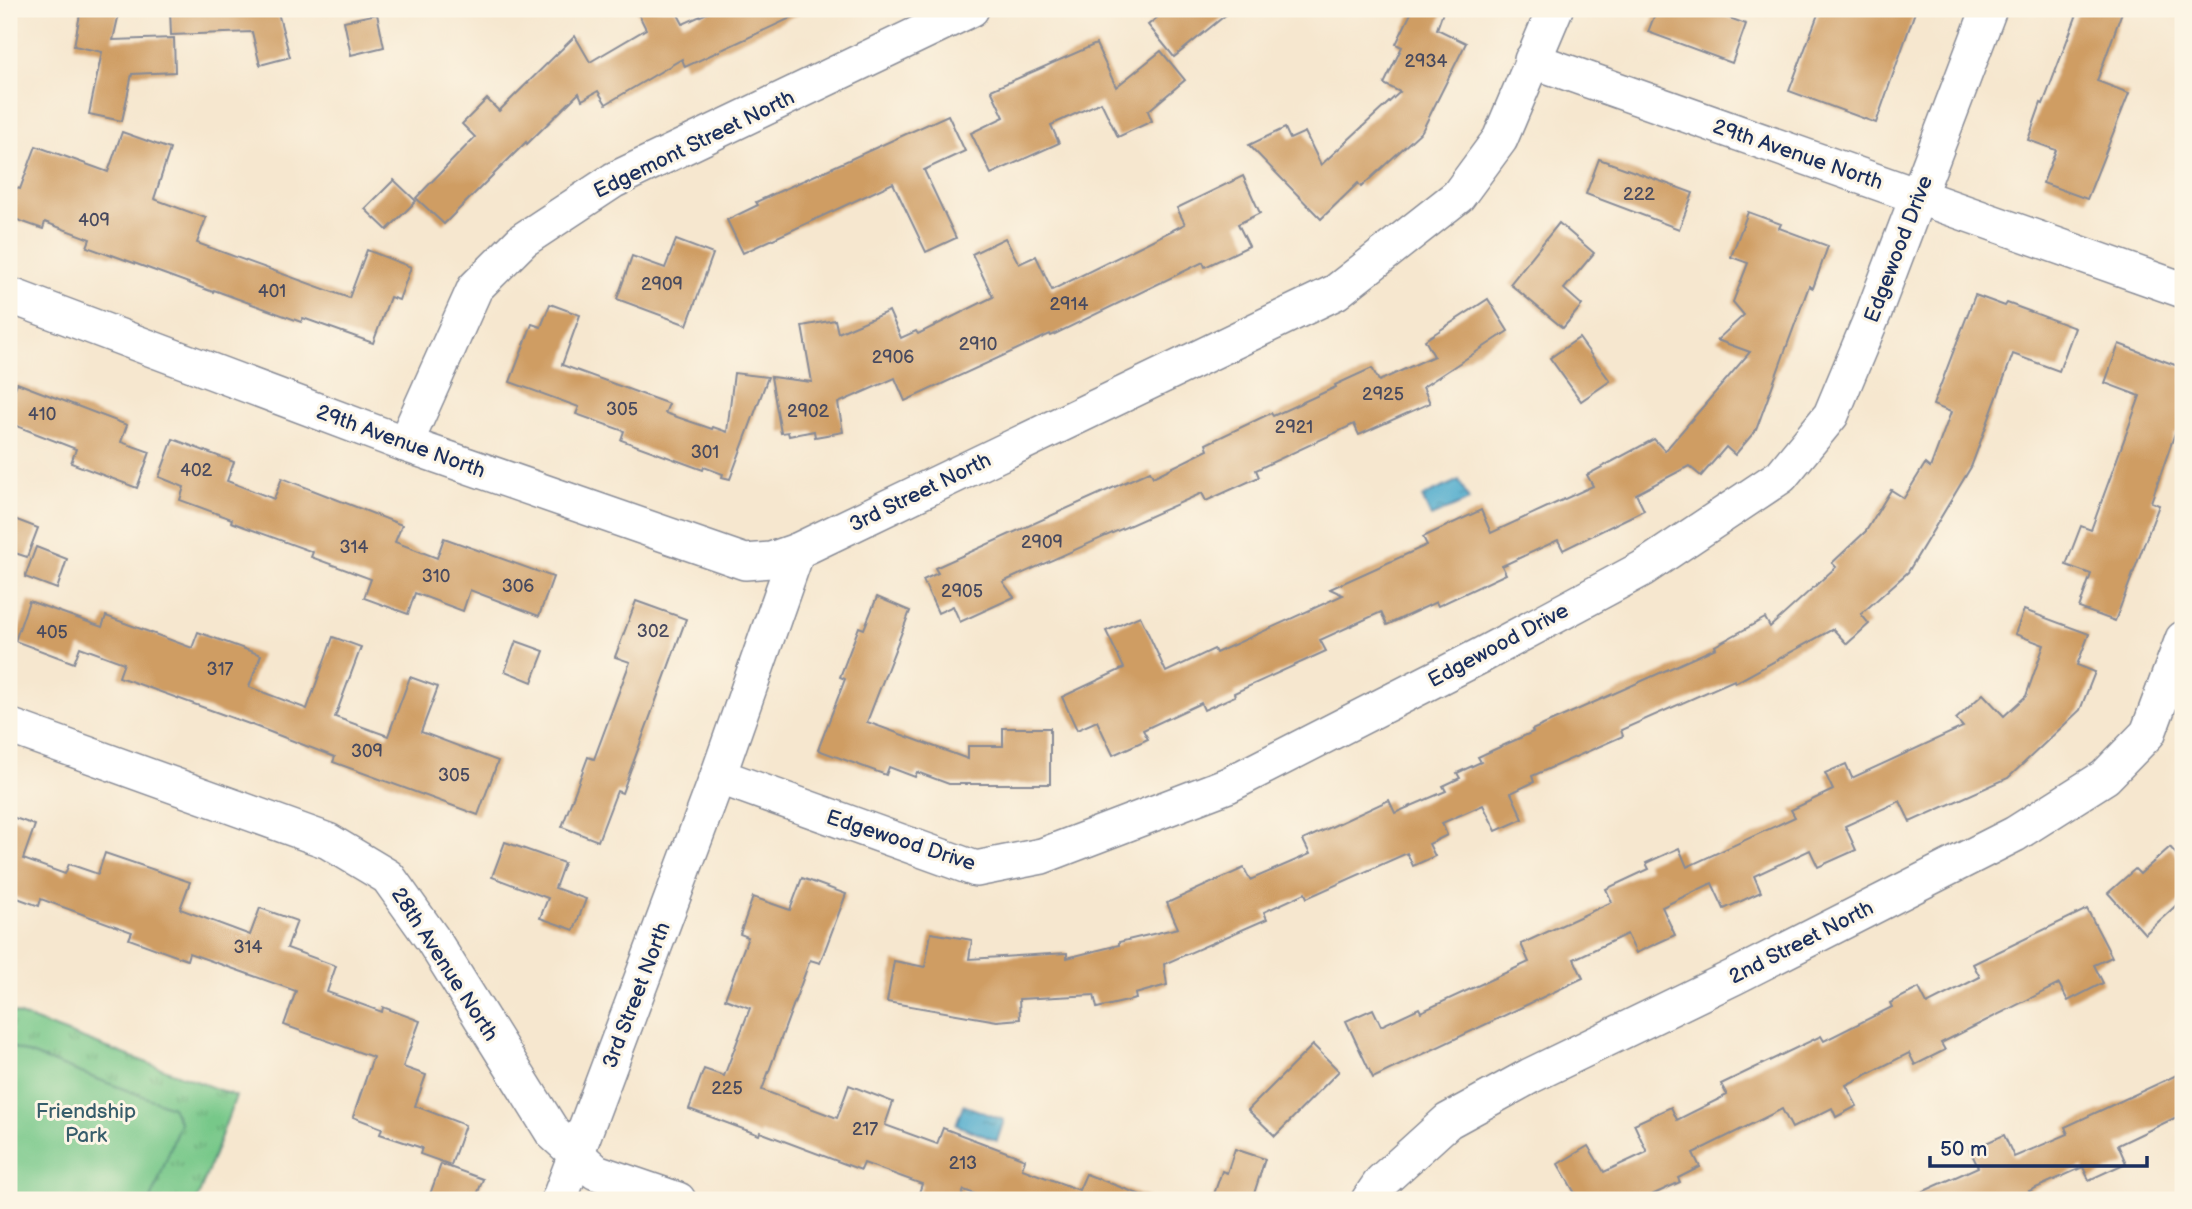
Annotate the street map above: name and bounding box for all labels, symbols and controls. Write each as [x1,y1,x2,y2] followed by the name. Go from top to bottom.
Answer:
[1404,51,1448,72] house number: 2934
[590,85,799,204] street label: Edgemont Street North
[1710,114,1886,195] street label: 29th Avenue North
[1859,172,1938,326] street label: Edgewood Drive
[1623,184,1655,205] house number: 222
[78,210,110,231] house number: 409
[641,274,683,295] house number: 2909
[258,281,286,302] house number: 401
[1050,294,1088,315] house number: 2914
[959,334,997,355] house number: 2910
[872,347,914,368] house number: 2906
[1362,384,1404,405] house number: 2925
[313,399,489,484] street label: 29th Avenue North
[606,399,638,420] house number: 305
[787,401,829,422] house number: 2902
[28,404,56,425] house number: 410
[1275,417,1313,438] house number: 2921
[691,442,719,463] house number: 301
[845,447,995,538] street label: 3rd Street North
[180,460,212,481] house number: 402
[1021,532,1063,553] house number: 2909
[339,537,369,558] house number: 314
[422,566,450,587] house number: 310
[502,576,534,597] house number: 306
[941,581,983,602] house number: 2905
[1424,598,1573,693] street label: Edgewood Drive
[637,621,670,642] house number: 302
[36,622,68,643] house number: 405
[207,659,234,680] house number: 317
[351,741,383,762] house number: 309
[438,765,470,786] house number: 305
[823,805,979,876] street label: Edgewood Drive
[386,883,504,1046] street label: 28th Avenue North
[1725,895,1877,990] street label: 2nd Street North
[597,919,676,1072] street label: 3rd Street North
[233,937,263,958] house number: 314
[711,1078,743,1099] house number: 225
[36,1099,136,1148] park label: Friendship Park
[852,1119,878,1140] house number: 217
[1930,1125,2146,1169] scale bar
[1940,1137,1987,1162] text: 50 m
[949,1153,977,1174] house number: 213

